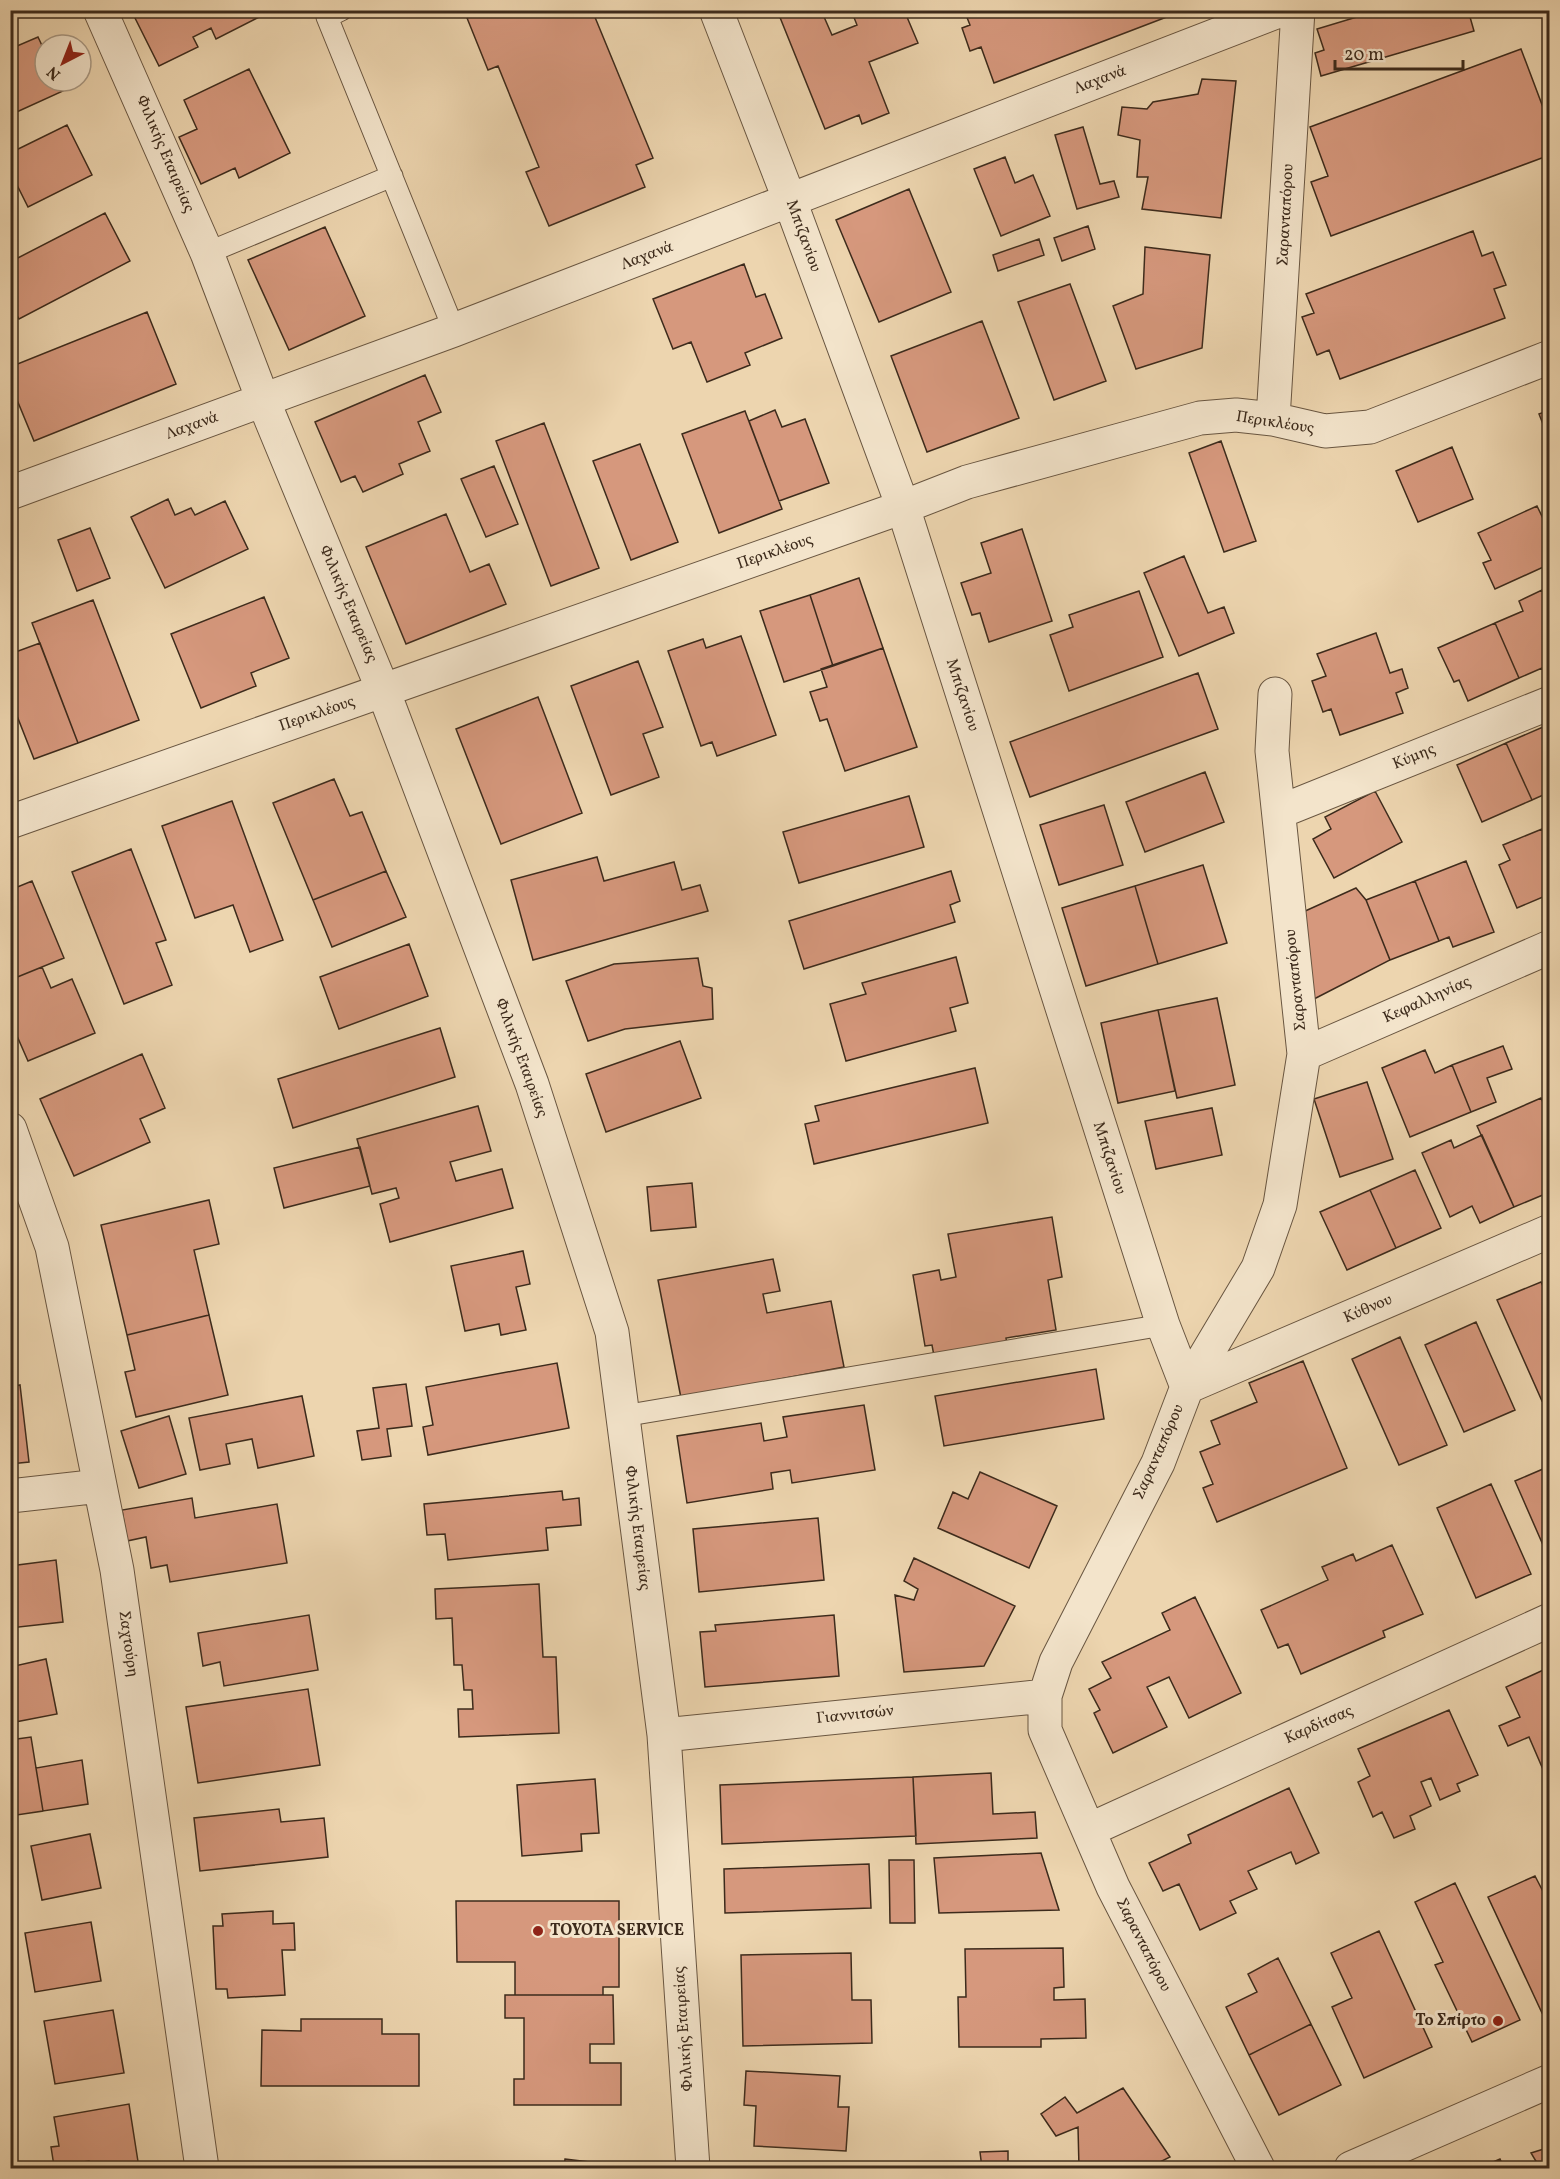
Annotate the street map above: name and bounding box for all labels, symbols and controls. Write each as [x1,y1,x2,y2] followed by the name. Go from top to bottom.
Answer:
[33,33,93,93] north arrow
[1335,33,1462,71] scale bar
[1344,43,1384,68] text: 20 m
[42,60,66,85] text: N
[1071,60,1130,100] street label: Λαχανά
[130,92,200,216] street label: Φιλικής Εταιρείας
[1272,163,1300,267] street label: Σαρανταπόρου
[780,197,826,275] street label: Μπιζανίου
[618,236,677,276] street label: Λαχανά
[163,406,222,446] street label: Λαχανά
[1234,406,1316,440] street label: Περικλέους
[734,529,816,575] street label: Περικλέους
[313,542,383,666] street label: Φιλικής Εταιρείας
[940,656,984,734] street label: Μπιζανίου
[276,691,358,737] street label: Περικλέους
[1389,738,1439,776] street label: Κύμης
[1280,928,1312,1032] street label: Σαρανταπόρου
[1380,971,1474,1029] street label: Κεφαλληνίας
[489,995,553,1121] street label: Φιλικής Εταιρείας
[1087,1119,1131,1197] street label: Μπιζανίου
[1340,1289,1396,1329] street label: Κύθνου
[1128,1401,1190,1503] street label: Σαρανταπόρου
[618,1464,656,1592] street label: Φιλικής Εταιρείας
[112,1609,144,1679] street label: Σαχτούρη
[815,1700,895,1730] street label: Γιαννιτσών
[1281,1700,1357,1750] street label: Καρδίτσας
[1110,1894,1176,1996] street label: Σαρανταπόρου
[550,1920,684,1942] place label: TOYOTA SERVICE
[531,1924,545,1938] marker: TOYOTA SERVICE
[669,1966,699,2092] street label: Φιλικής Εταιρείας
[1415,2010,1486,2032] place label: Το Σπίρτο
[1491,2014,1505,2028] marker: Το Σπίρτο

